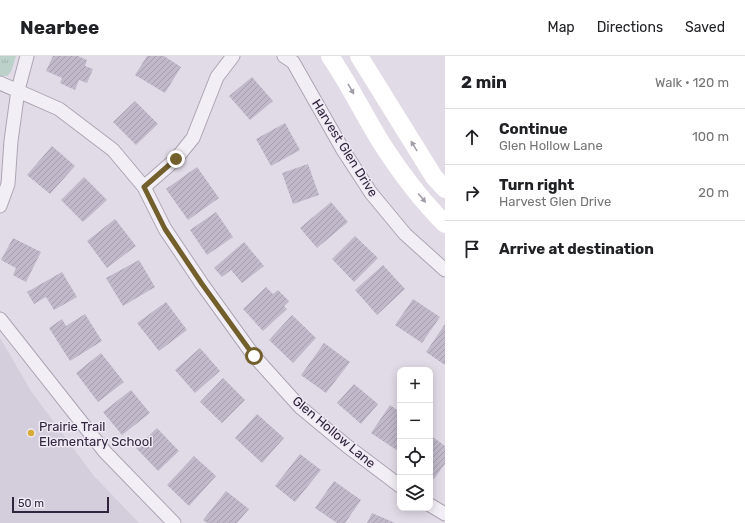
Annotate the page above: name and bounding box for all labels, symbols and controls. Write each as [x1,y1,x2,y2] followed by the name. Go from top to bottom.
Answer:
[20,16,99,39] text: Nearbee
[548,19,575,36] text: Map
[597,19,663,36] text: Directions
[685,19,725,36] text: Saved
[461,72,507,92] text: 2 min
[655,75,729,90] text: Walk · 120 m
[347,83,354,95] one-way arrow
[309,96,381,200] street label: Harvest Glen Drive
[499,120,568,138] text: Continue
[461,126,483,148] icon: ahead
[692,129,729,144] text: 100 m
[499,138,603,153] text: Glen Hollow Lane
[411,140,418,152] one-way arrow
[167,150,185,168] route end
[499,176,574,194] text: Turn right
[461,182,483,204] icon: right
[698,185,729,200] text: 20 m
[417,192,426,203] one-way arrow
[499,194,611,209] text: Harvest Glen Drive
[461,238,483,260] icon: arrive
[499,240,654,258] text: Arrive at destination
[245,347,263,365] route start
[397,367,433,511] map controls
[397,367,433,403] button: +
[289,393,379,471] street label: Glen Hollow Lane
[397,403,433,439] button: −
[39,419,152,449] place label: Prairie Trail Elementary School
[26,428,36,438] marker: Prairie Trail Elementary School
[397,439,433,475] button: locate
[397,475,433,511] button: layers
[12,495,109,514] scale bar
[18,497,44,510] text: 50 m

